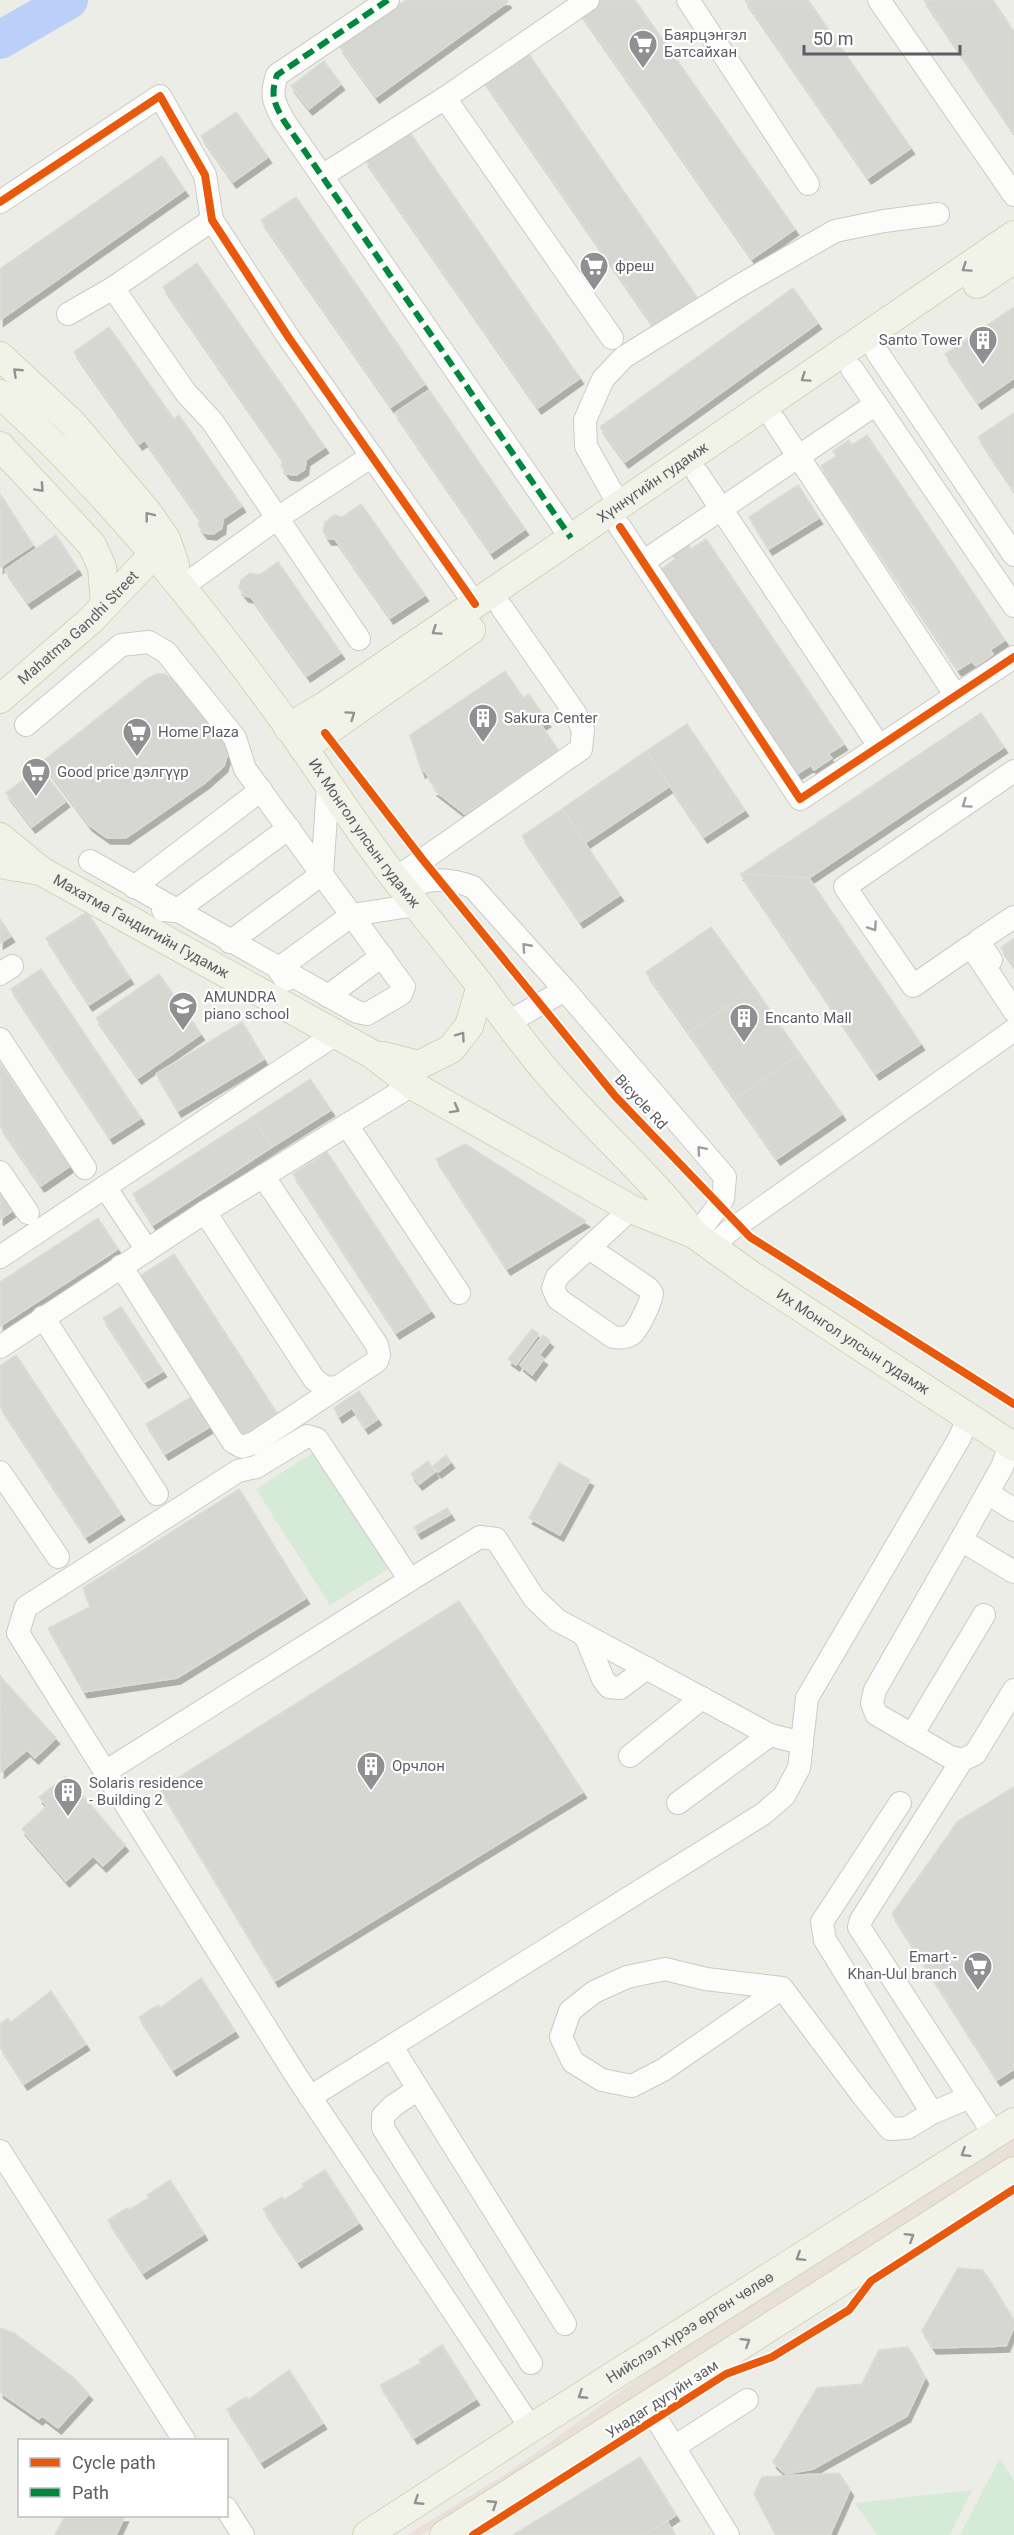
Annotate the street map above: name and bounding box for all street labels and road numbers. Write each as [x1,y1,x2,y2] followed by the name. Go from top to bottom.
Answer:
[594,438,712,527] street label: Хүннүгийн гудамж
[14,567,142,688] street label: Mahatma Gandhi Street
[305,755,424,912] street label: Их Монгол улсын гудамж
[50,870,233,982] street label: Махатма Гандигийн Гудамж
[611,1071,671,1133] street label: Bicycle Rd
[773,1285,933,1399] street label: Их Монгол улсын гудамж
[603,2268,777,2387] street label: Нийслэл хүрээ өргөн чөлөө
[602,2356,722,2442] street label: Унадаг дугуйн зам

